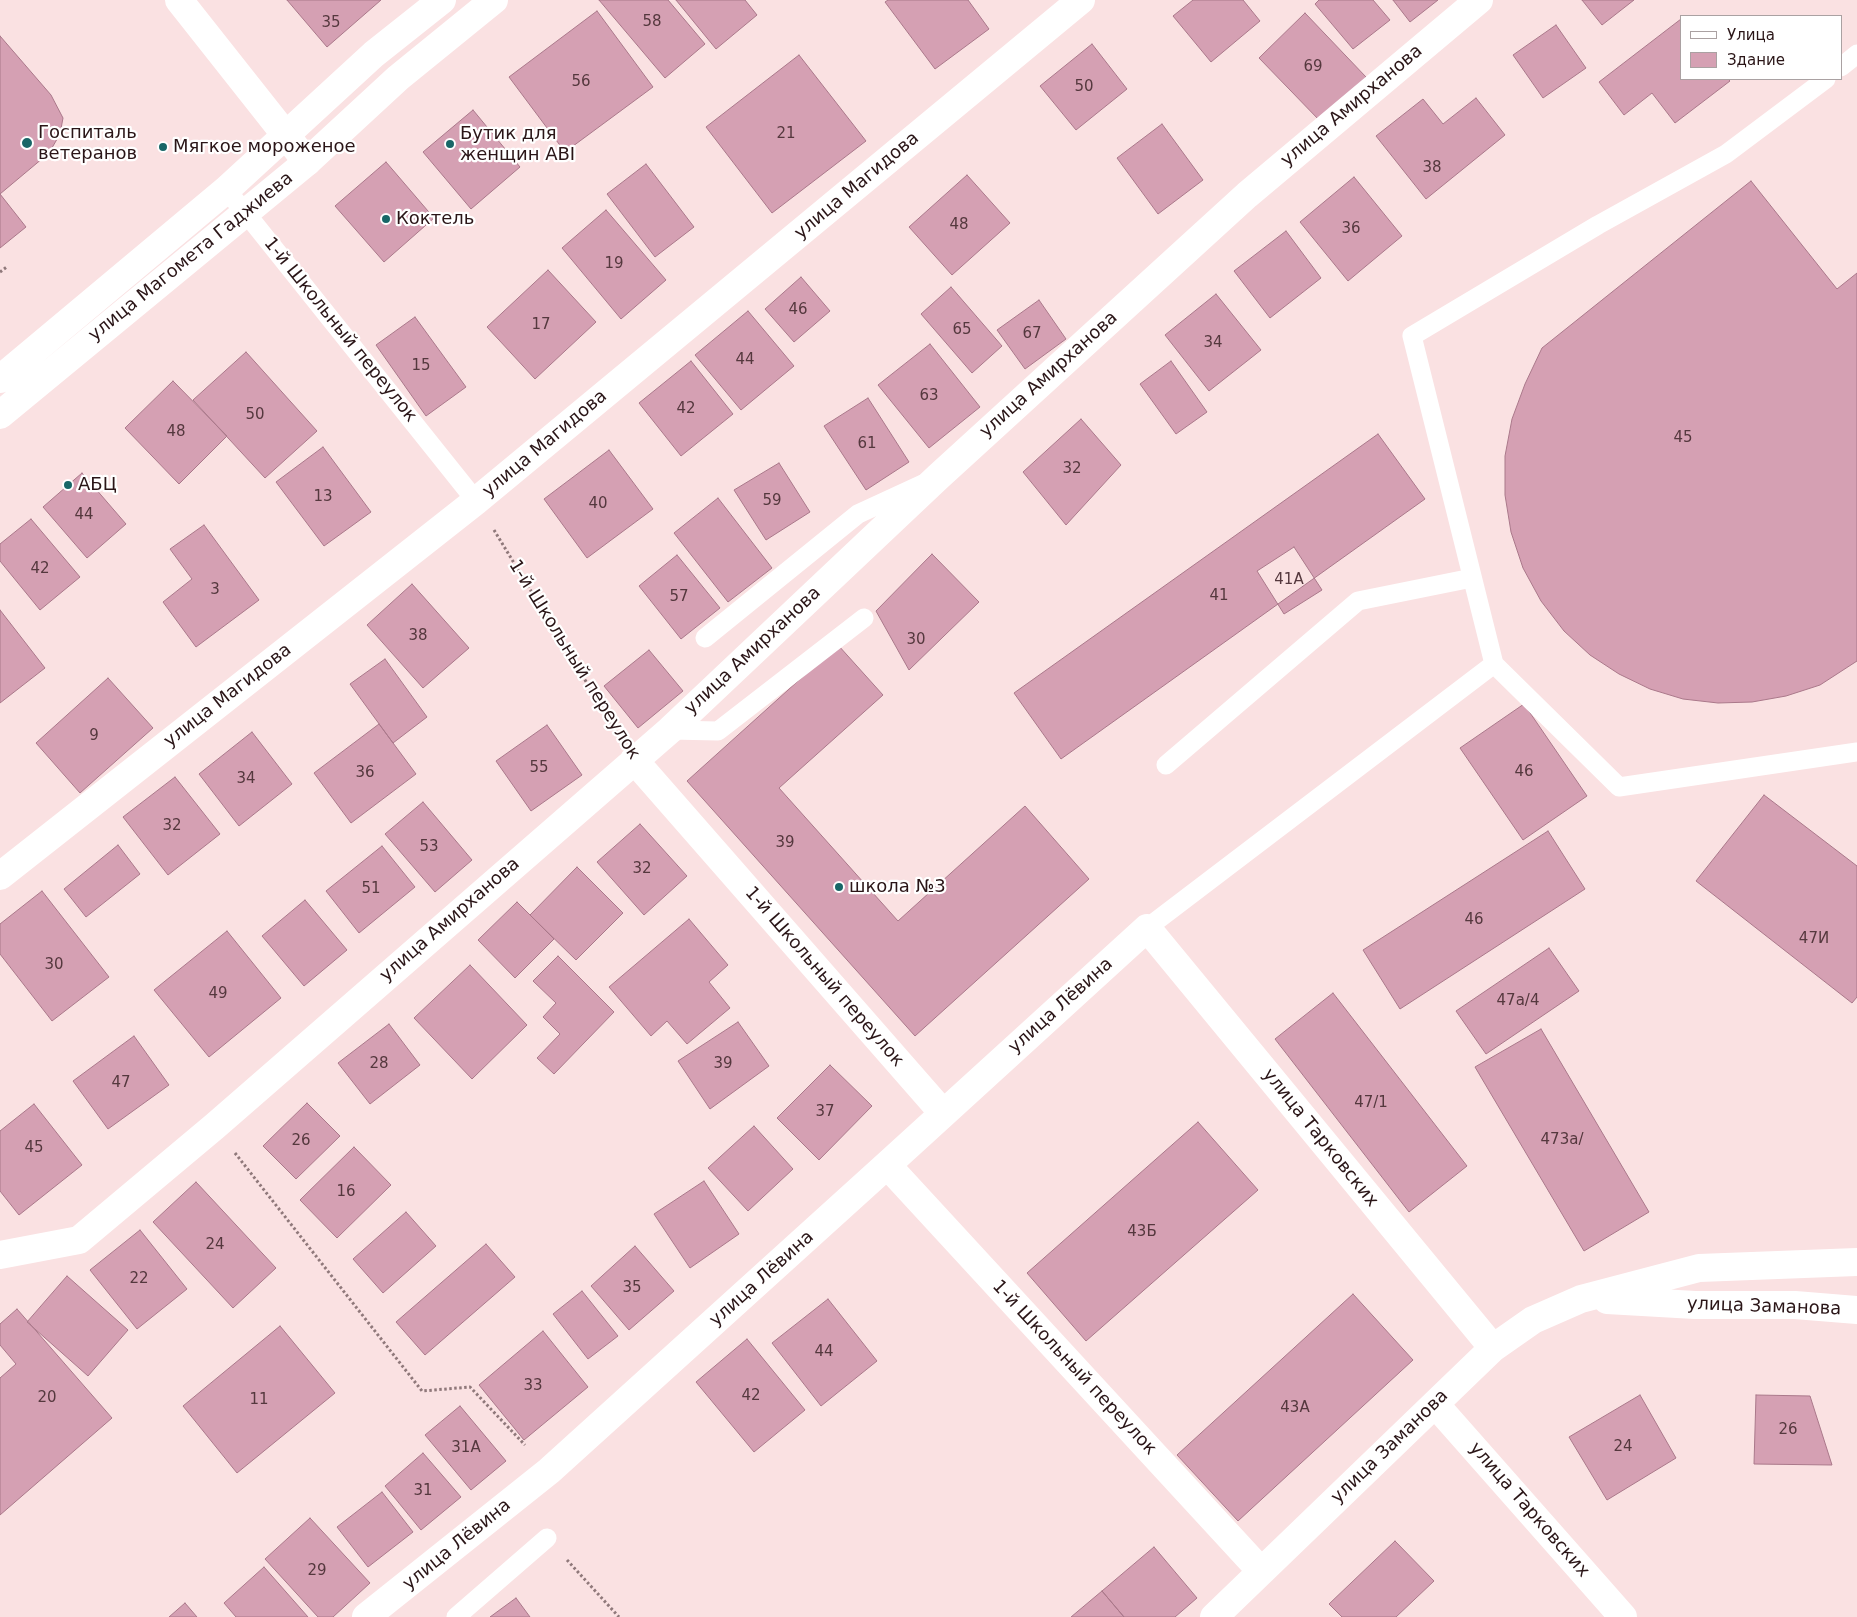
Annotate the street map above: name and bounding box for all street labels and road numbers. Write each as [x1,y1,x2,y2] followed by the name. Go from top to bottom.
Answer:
[1277,41,1427,171] street label: улица Амирханова
[790,128,924,244] street label: улица Магидова
[84,168,298,346] street label: улица Магомета Гаджиева
[259,233,421,427] street label: 1-й Школьный переулок
[976,307,1122,443] street label: улица Амирханова
[478,386,612,502] street label: улица Магидова
[504,556,644,764] street label: 1-й Школьный переулок
[681,582,825,720] street label: улица Амирханова
[160,640,296,752] street label: улица Магидова
[376,853,524,987] street label: улица Амирханова
[740,883,908,1071] street label: 1-й Школьный переулок
[1005,954,1117,1058] street label: улица Лёвина
[1258,1064,1382,1212] street label: улица Тарковских
[706,1227,818,1331] street label: улица Лёвина
[987,1276,1161,1460] street label: 1-й Школьный переулок
[1686,1294,1842,1320] street label: улица Заманова
[1327,1386,1453,1508] street label: улица Заманова
[1464,1438,1594,1582] street label: улица Тарковских
[399,1495,515,1595] street label: улица Лёвина

